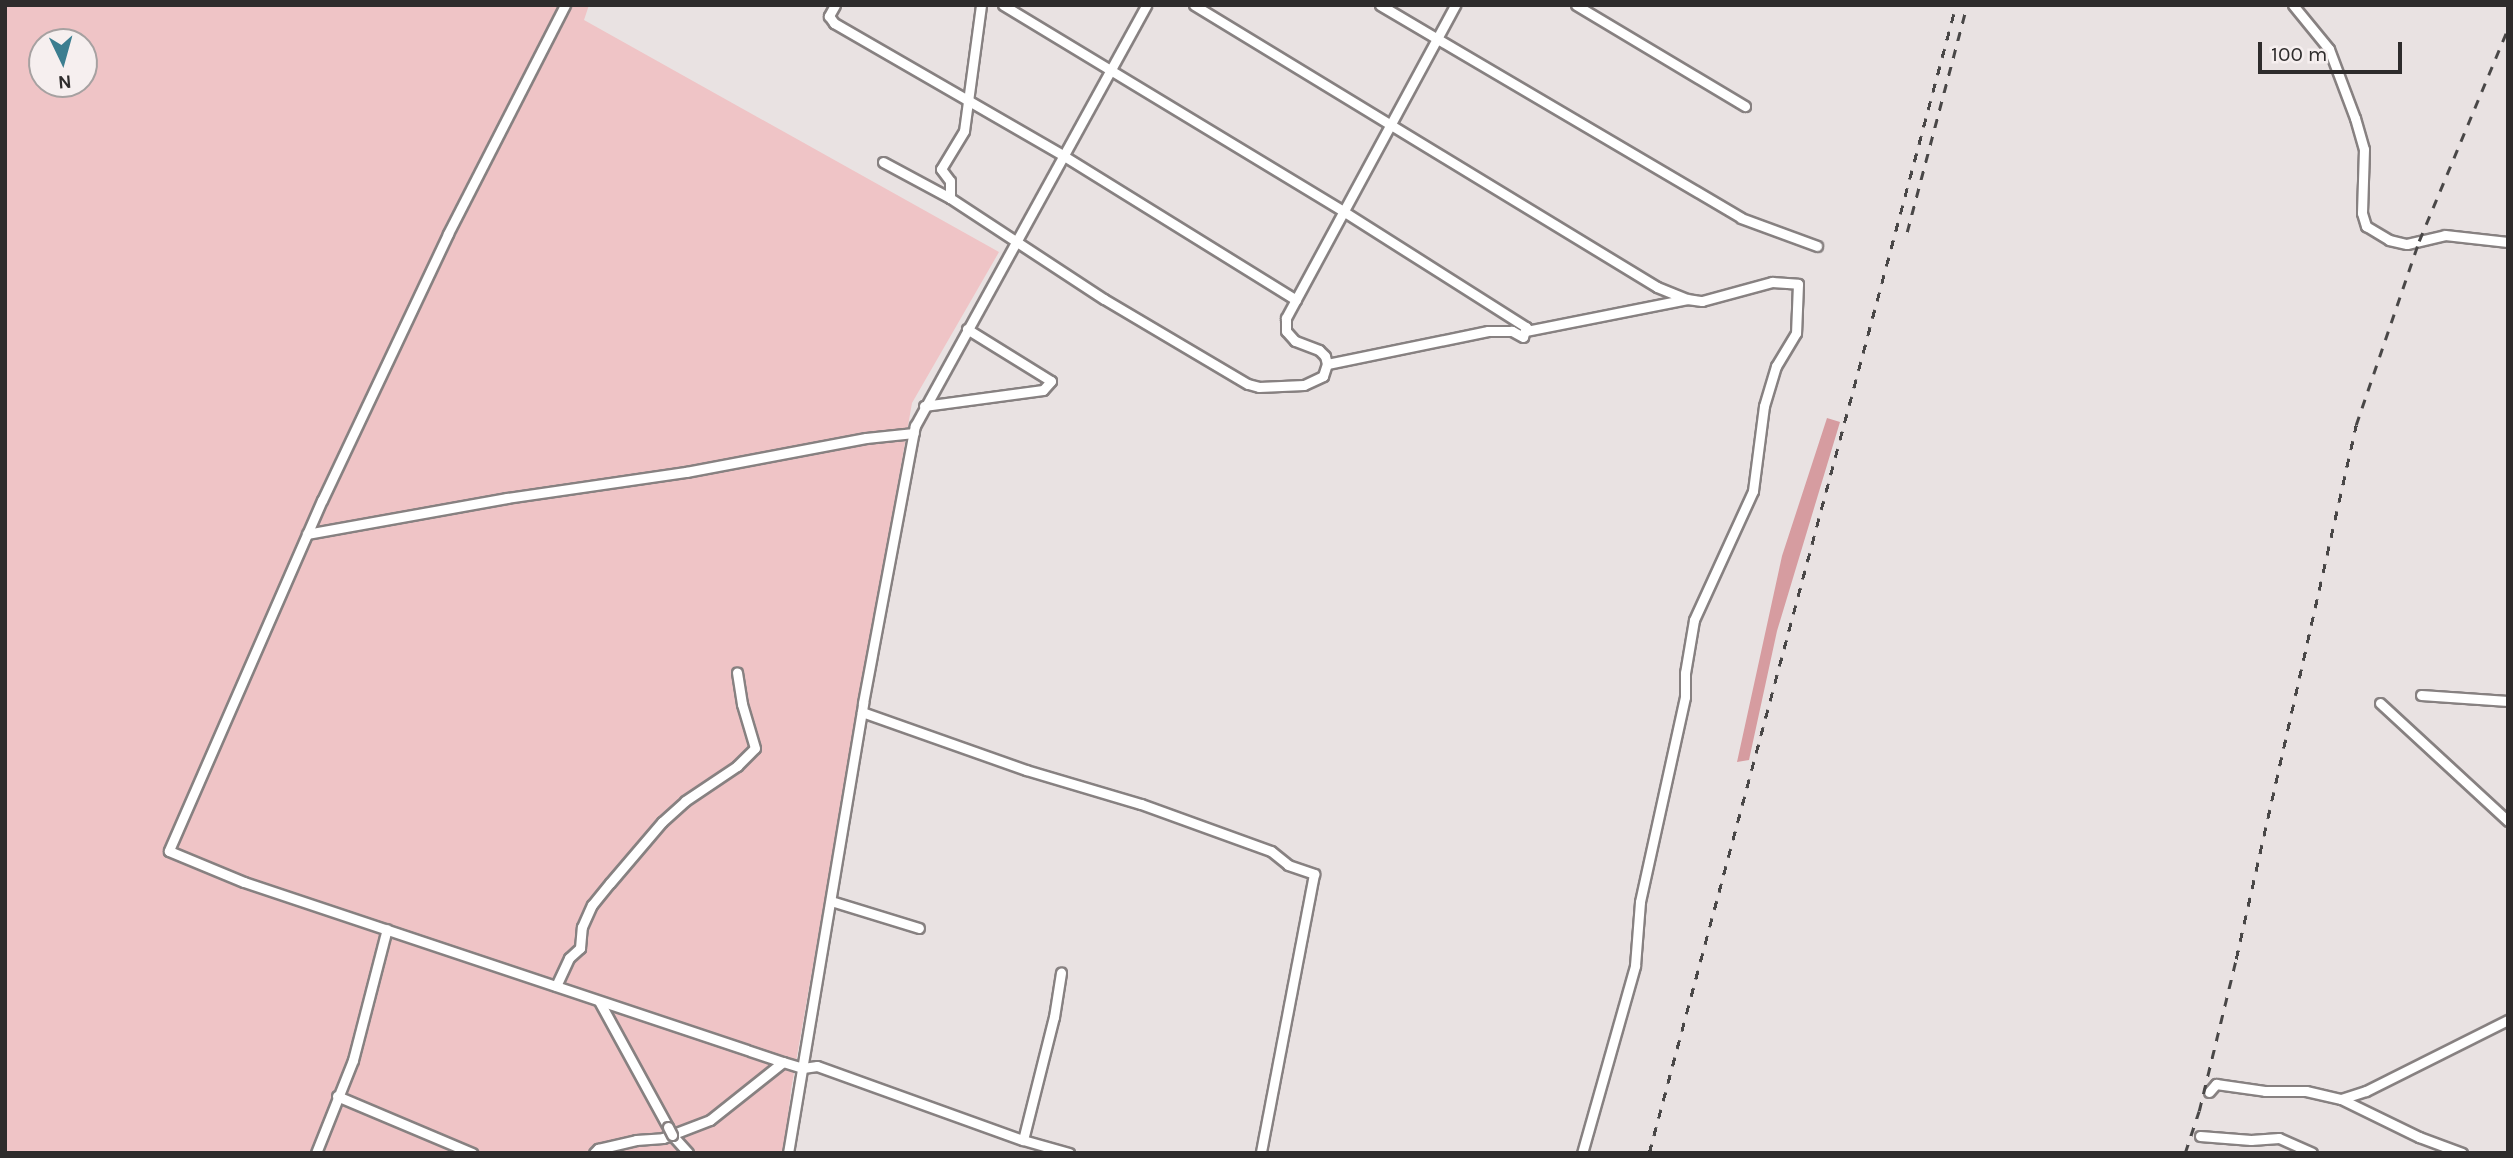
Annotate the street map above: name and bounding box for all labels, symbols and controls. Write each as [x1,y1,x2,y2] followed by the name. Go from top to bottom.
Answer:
[28,28,98,98] north arrow
[2261,28,2404,72] scale bar
[2271,42,2328,66] text: 100 m
[57,70,72,93] text: N

